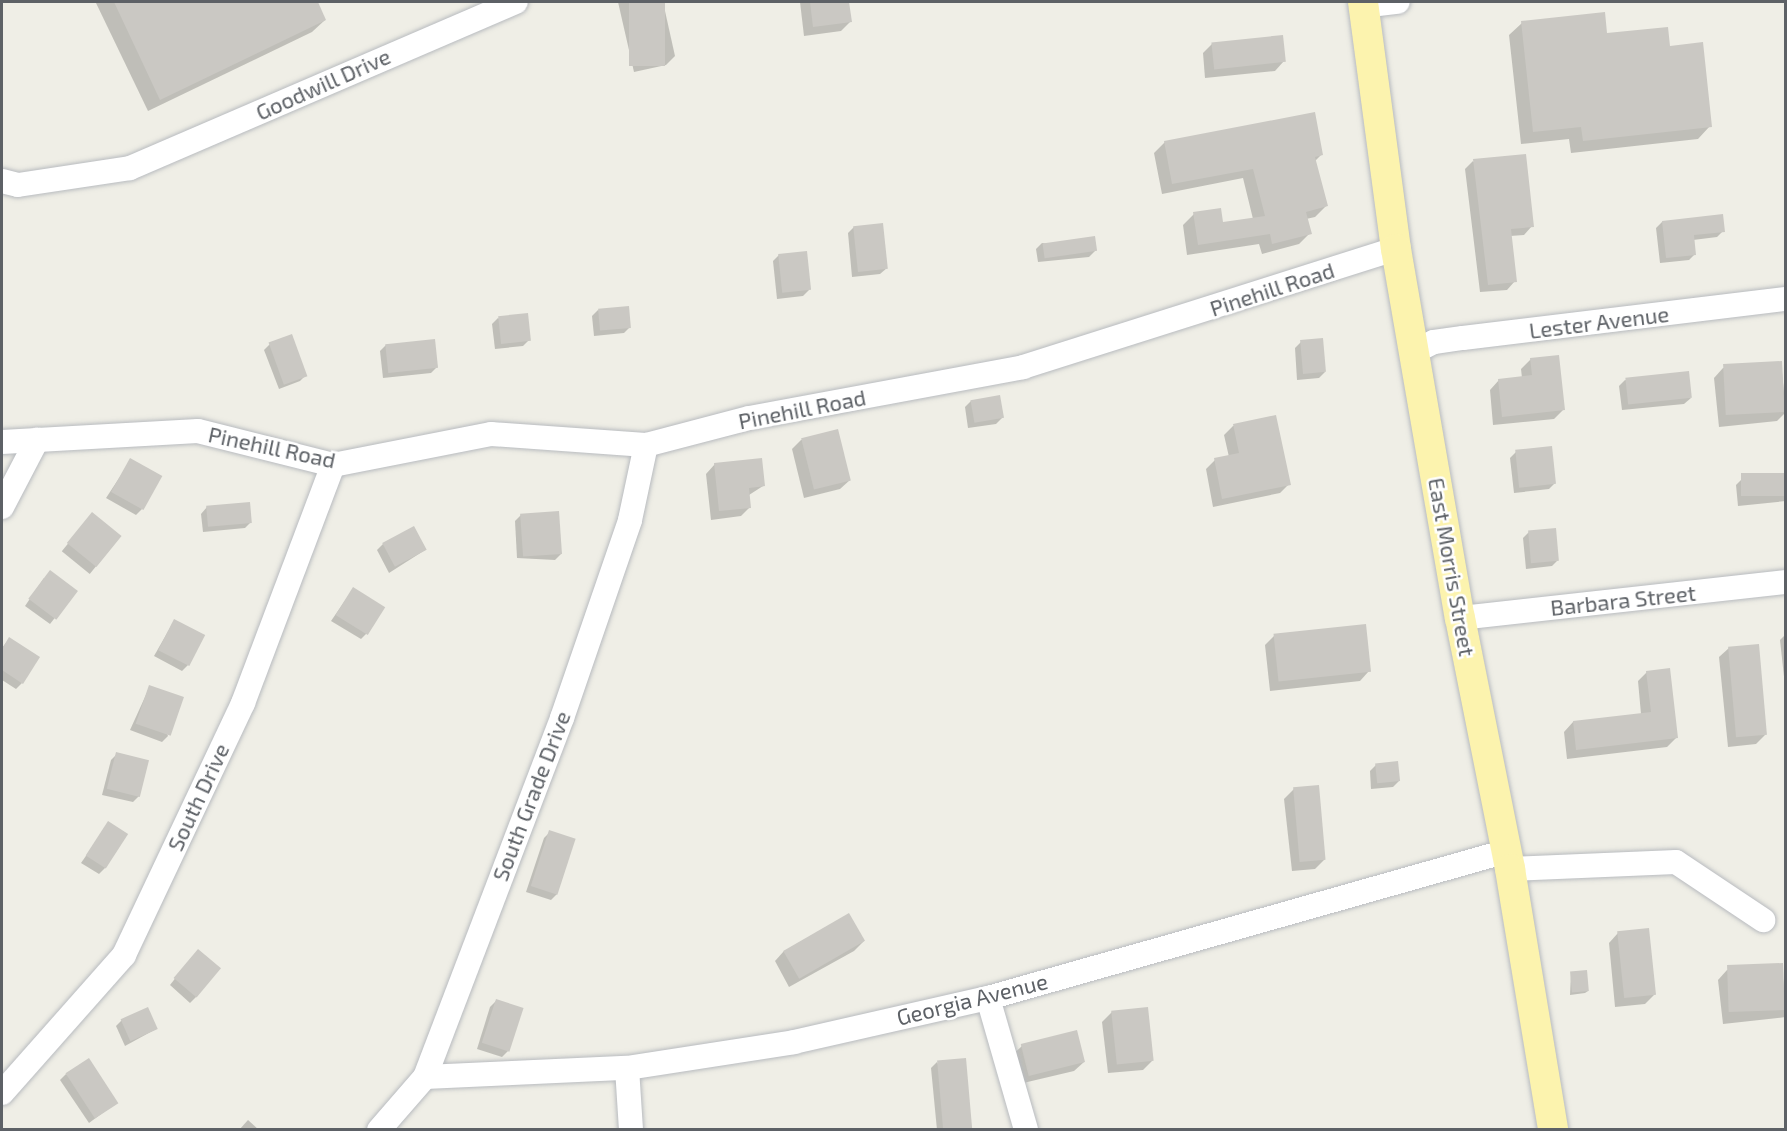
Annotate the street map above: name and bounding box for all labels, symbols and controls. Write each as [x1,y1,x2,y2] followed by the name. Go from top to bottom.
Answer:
[251,42,395,126] street label: Goodwill Drive
[1206,256,1338,322] street label: Pinehill Road
[1527,300,1671,344] street label: Lester Avenue
[736,384,868,434] street label: Pinehill Road
[206,421,338,473] street label: Pinehill Road
[1423,476,1481,658] street label: East Morris Street
[1549,579,1697,621] street label: Barbara Street
[486,707,576,885] street label: South Grade Drive
[162,739,234,855] street label: South Drive
[893,967,1051,1031] street label: Georgia Avenue

